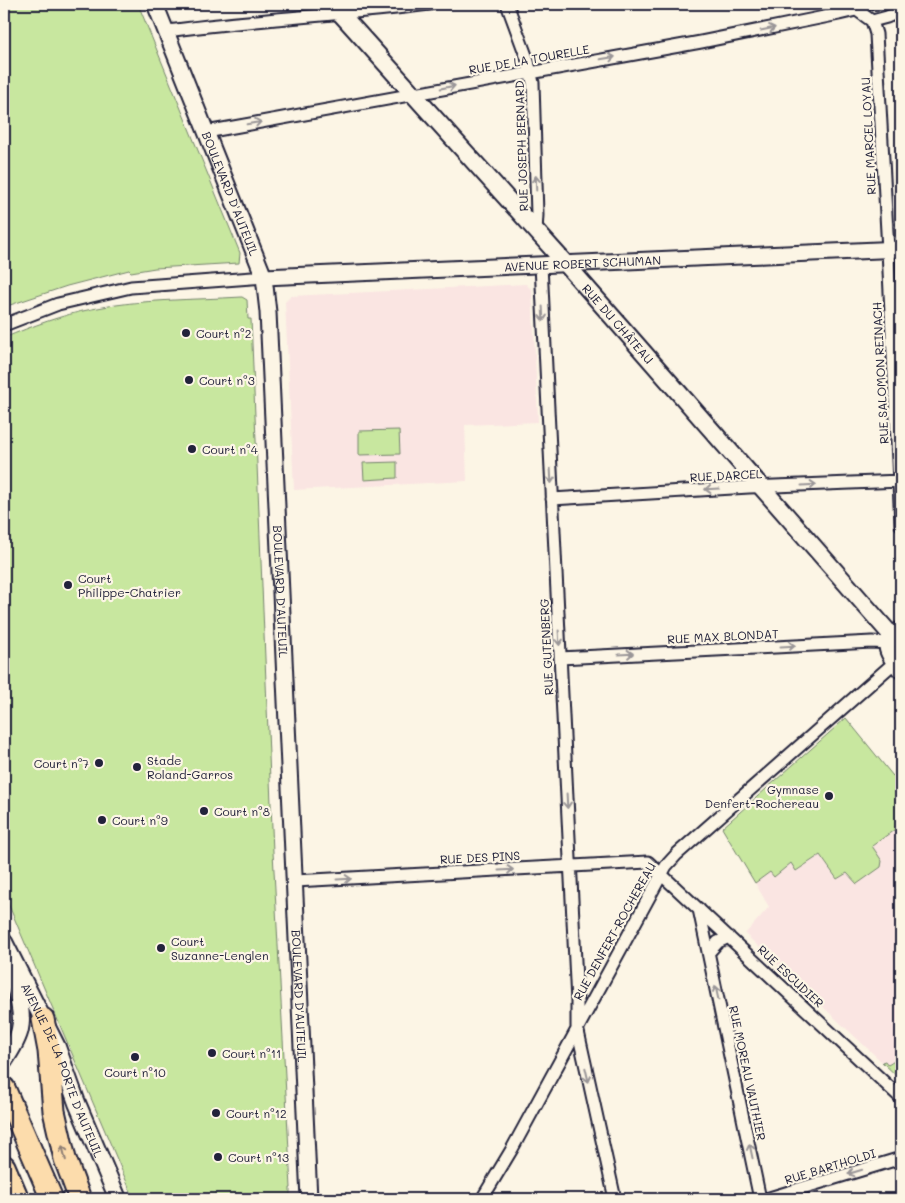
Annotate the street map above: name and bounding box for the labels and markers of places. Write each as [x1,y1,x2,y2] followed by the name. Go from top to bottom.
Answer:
[196,325,251,341] place label: Court n°2
[180,327,192,339] marker: Court n°2
[199,372,255,388] place label: Court n°3
[183,374,195,386] marker: Court n°3
[202,441,258,457] place label: Court n°4
[186,443,198,455] marker: Court n°4
[78,570,181,600] place label: Court Philippe-Chatrier
[62,579,74,591] marker: Court Philippe-Chatrier
[147,752,233,782] place label: Stade Roland-Garros
[34,755,89,771] place label: Court n°7
[93,757,105,769] marker: Court n°7
[131,761,143,773] marker: Stade Roland-Garros
[705,781,819,811] place label: Gymnase Denfert-Rochereau
[823,790,835,802] marker: Gymnase Denfert-Rochereau
[214,803,270,819] place label: Court n°8
[198,805,210,817] marker: Court n°8
[112,812,168,828] place label: Court n°9
[96,814,108,826] marker: Court n°9
[171,933,269,963] place label: Court Suzanne-Lenglen
[155,942,167,954] marker: Court Suzanne-Lenglen
[222,1045,281,1061] place label: Court n°11
[206,1047,218,1059] marker: Court n°11
[129,1051,141,1063] marker: Court n°10
[104,1064,166,1080] place label: Court n°10
[226,1105,287,1121] place label: Court n°12
[210,1107,222,1119] marker: Court n°12
[228,1149,289,1165] place label: Court n°13
[212,1151,224,1163] marker: Court n°13

